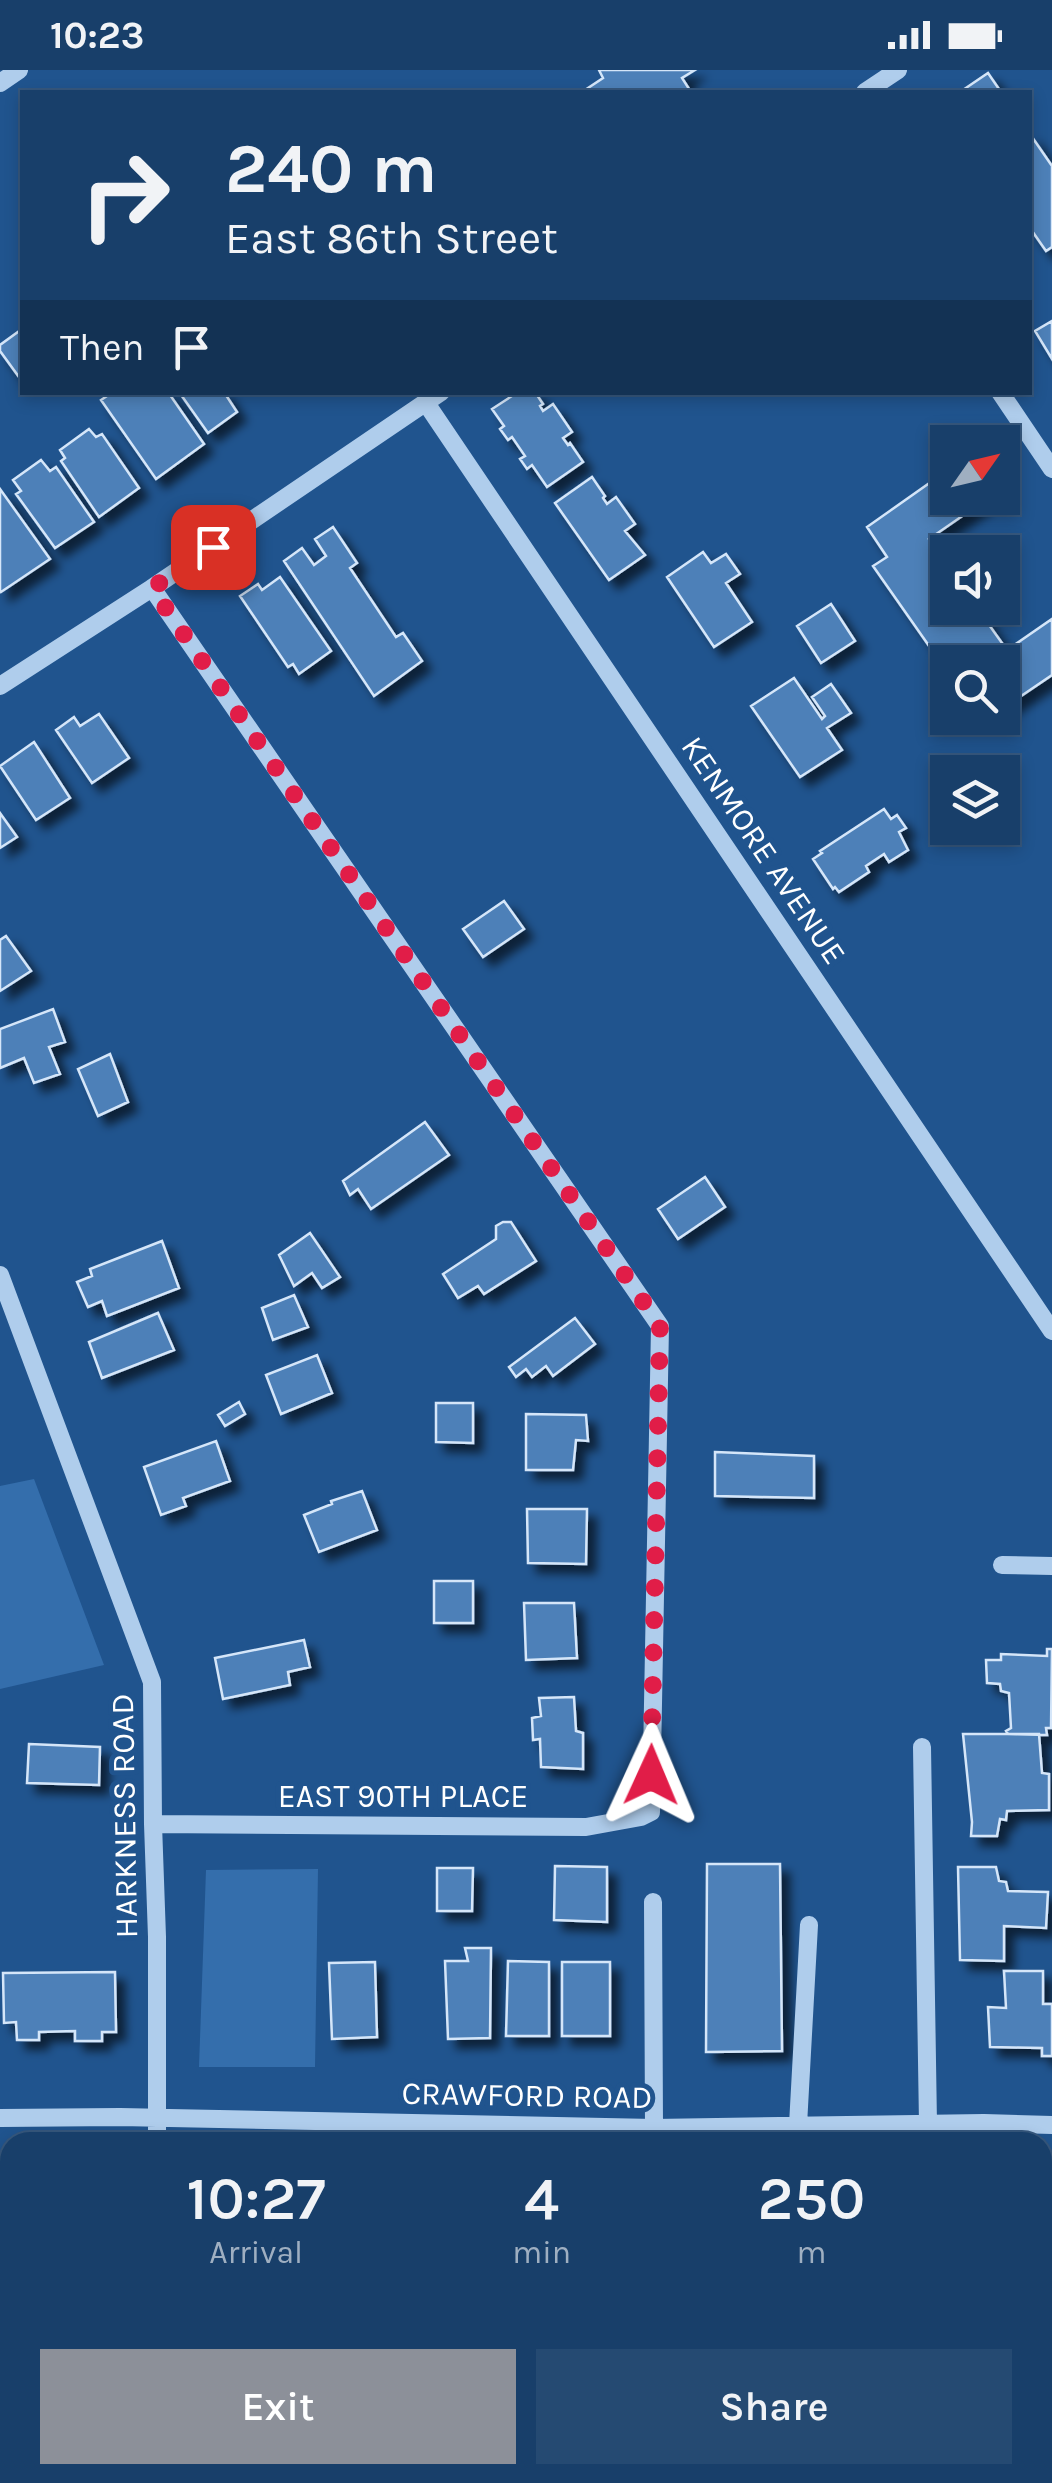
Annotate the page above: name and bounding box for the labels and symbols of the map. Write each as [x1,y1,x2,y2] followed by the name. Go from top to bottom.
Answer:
[930,425,1020,515] north arrow
[171,505,256,590] pin
[674,729,853,971] street label: KENMORE AVENUE
[104,1693,145,1939] street label: HARKNESS ROAD
[599,1723,703,1827] position arrow
[278,1778,528,1815] street label: EAST 90TH PLACE
[401,2075,653,2116] street label: CRAWFORD ROAD

